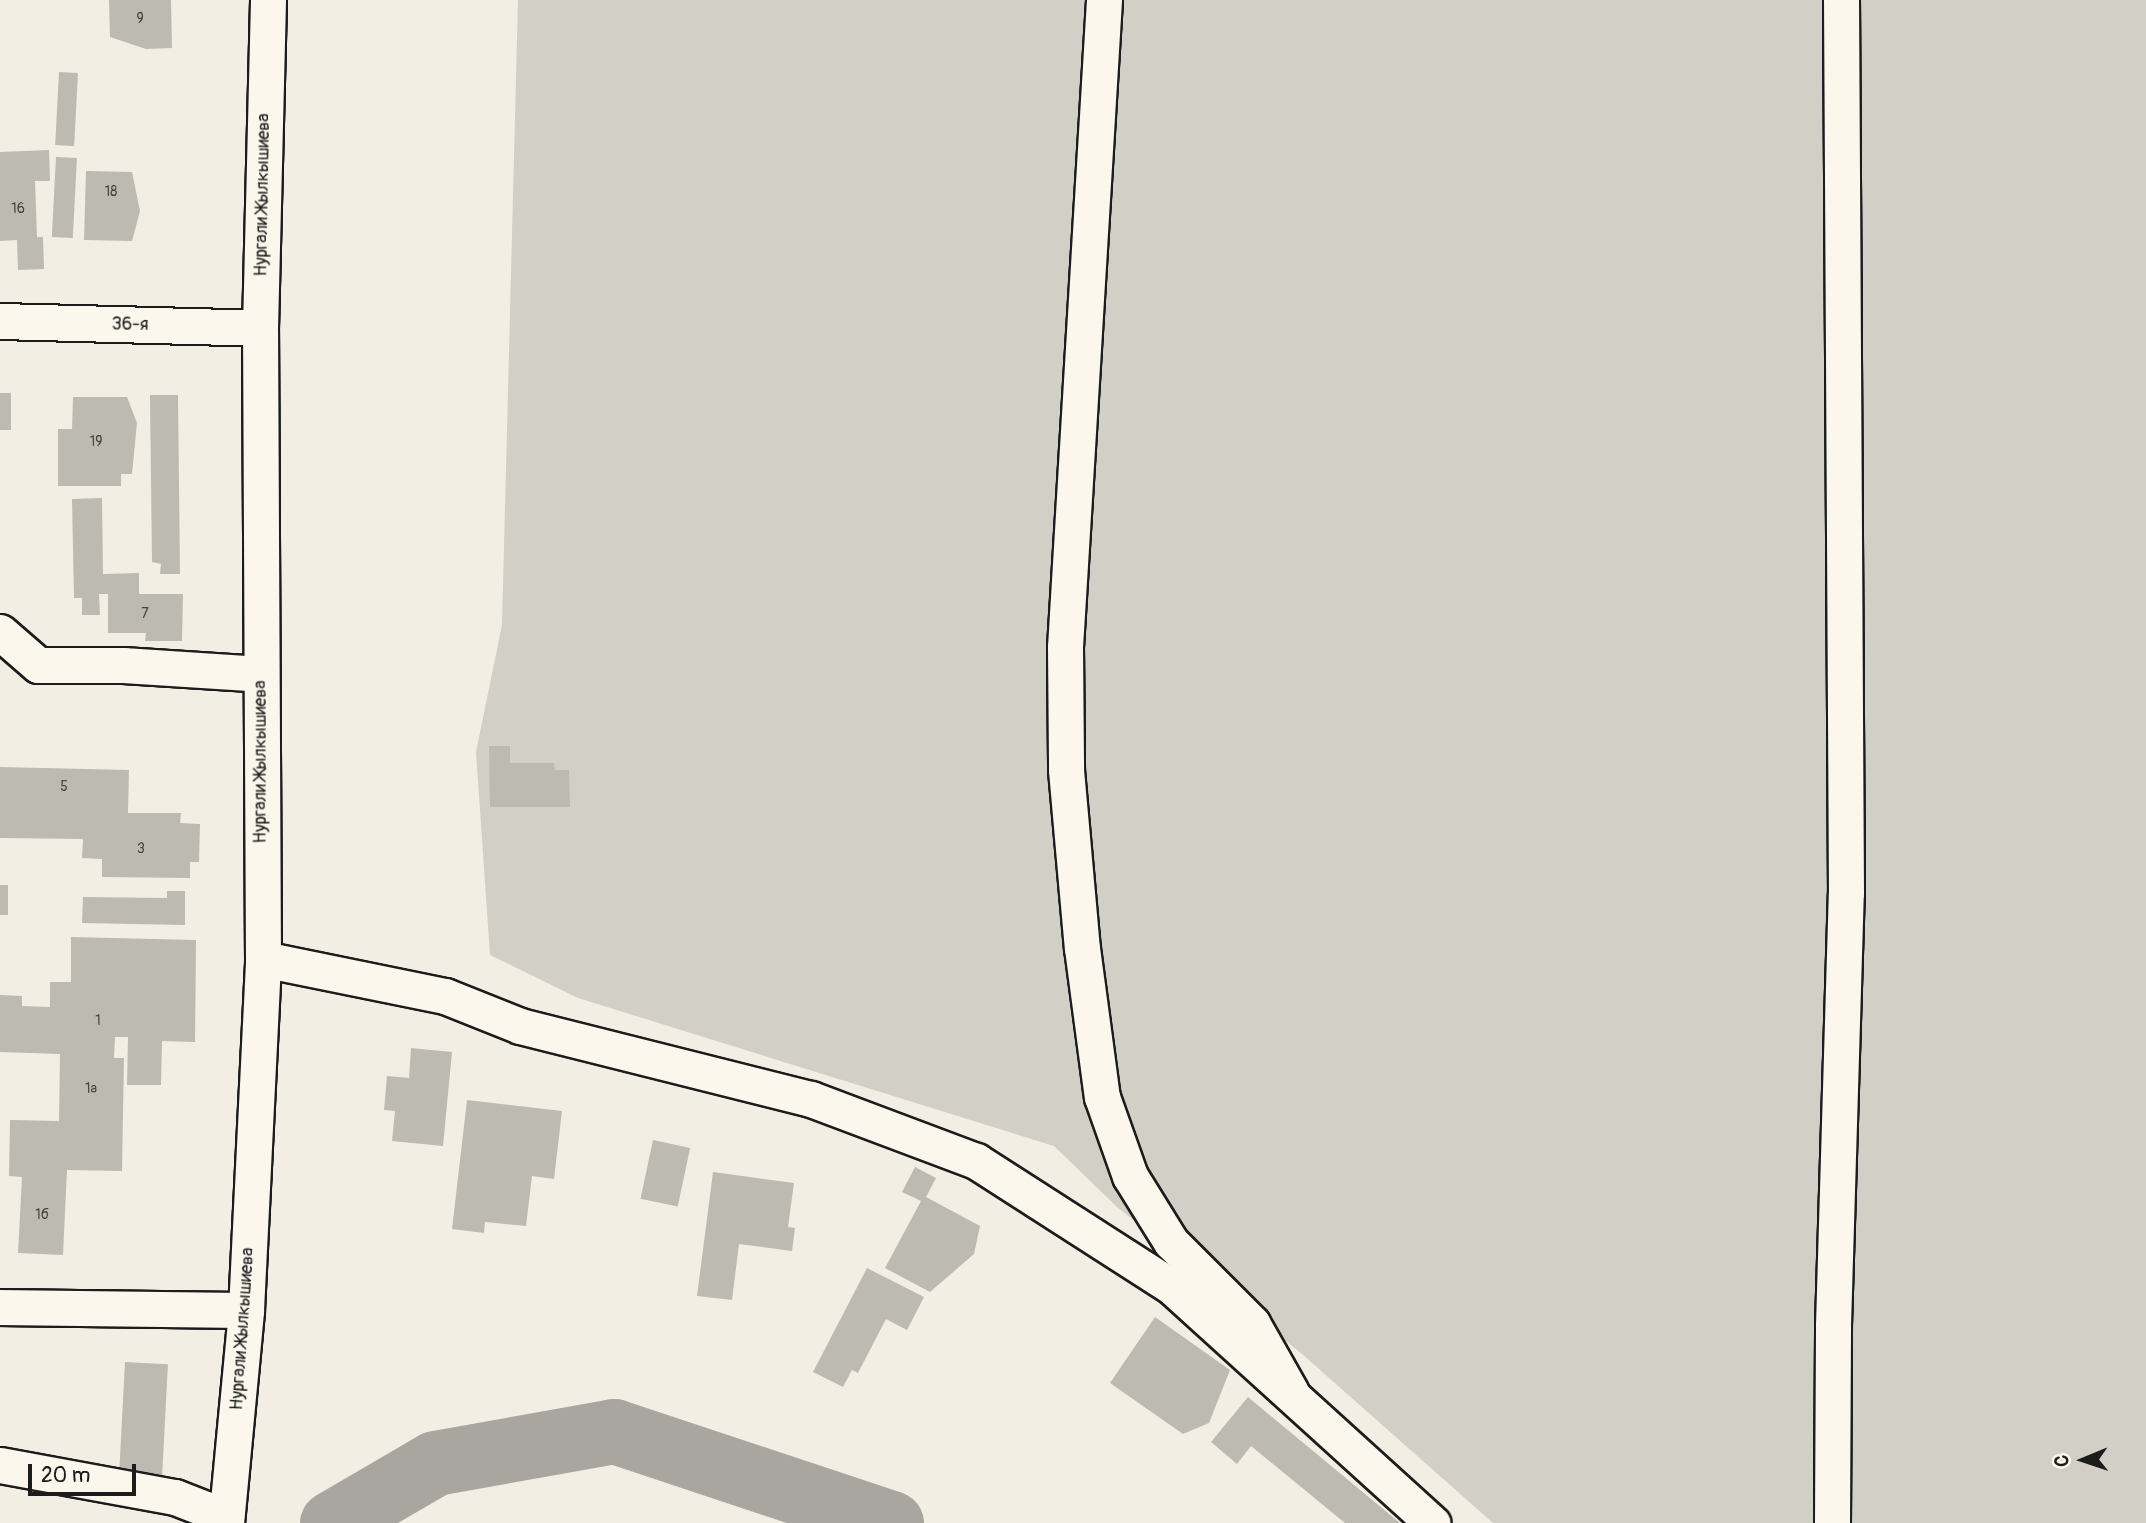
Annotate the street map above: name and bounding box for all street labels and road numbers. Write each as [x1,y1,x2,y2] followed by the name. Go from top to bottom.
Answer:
[251,113,275,277] street label: Нургали Жылкышиева
[111,314,149,336] street label: 36-я
[250,680,272,844] street label: Нургали Жылкышиева
[227,1247,259,1411] street label: Нургали Жылкышиева

